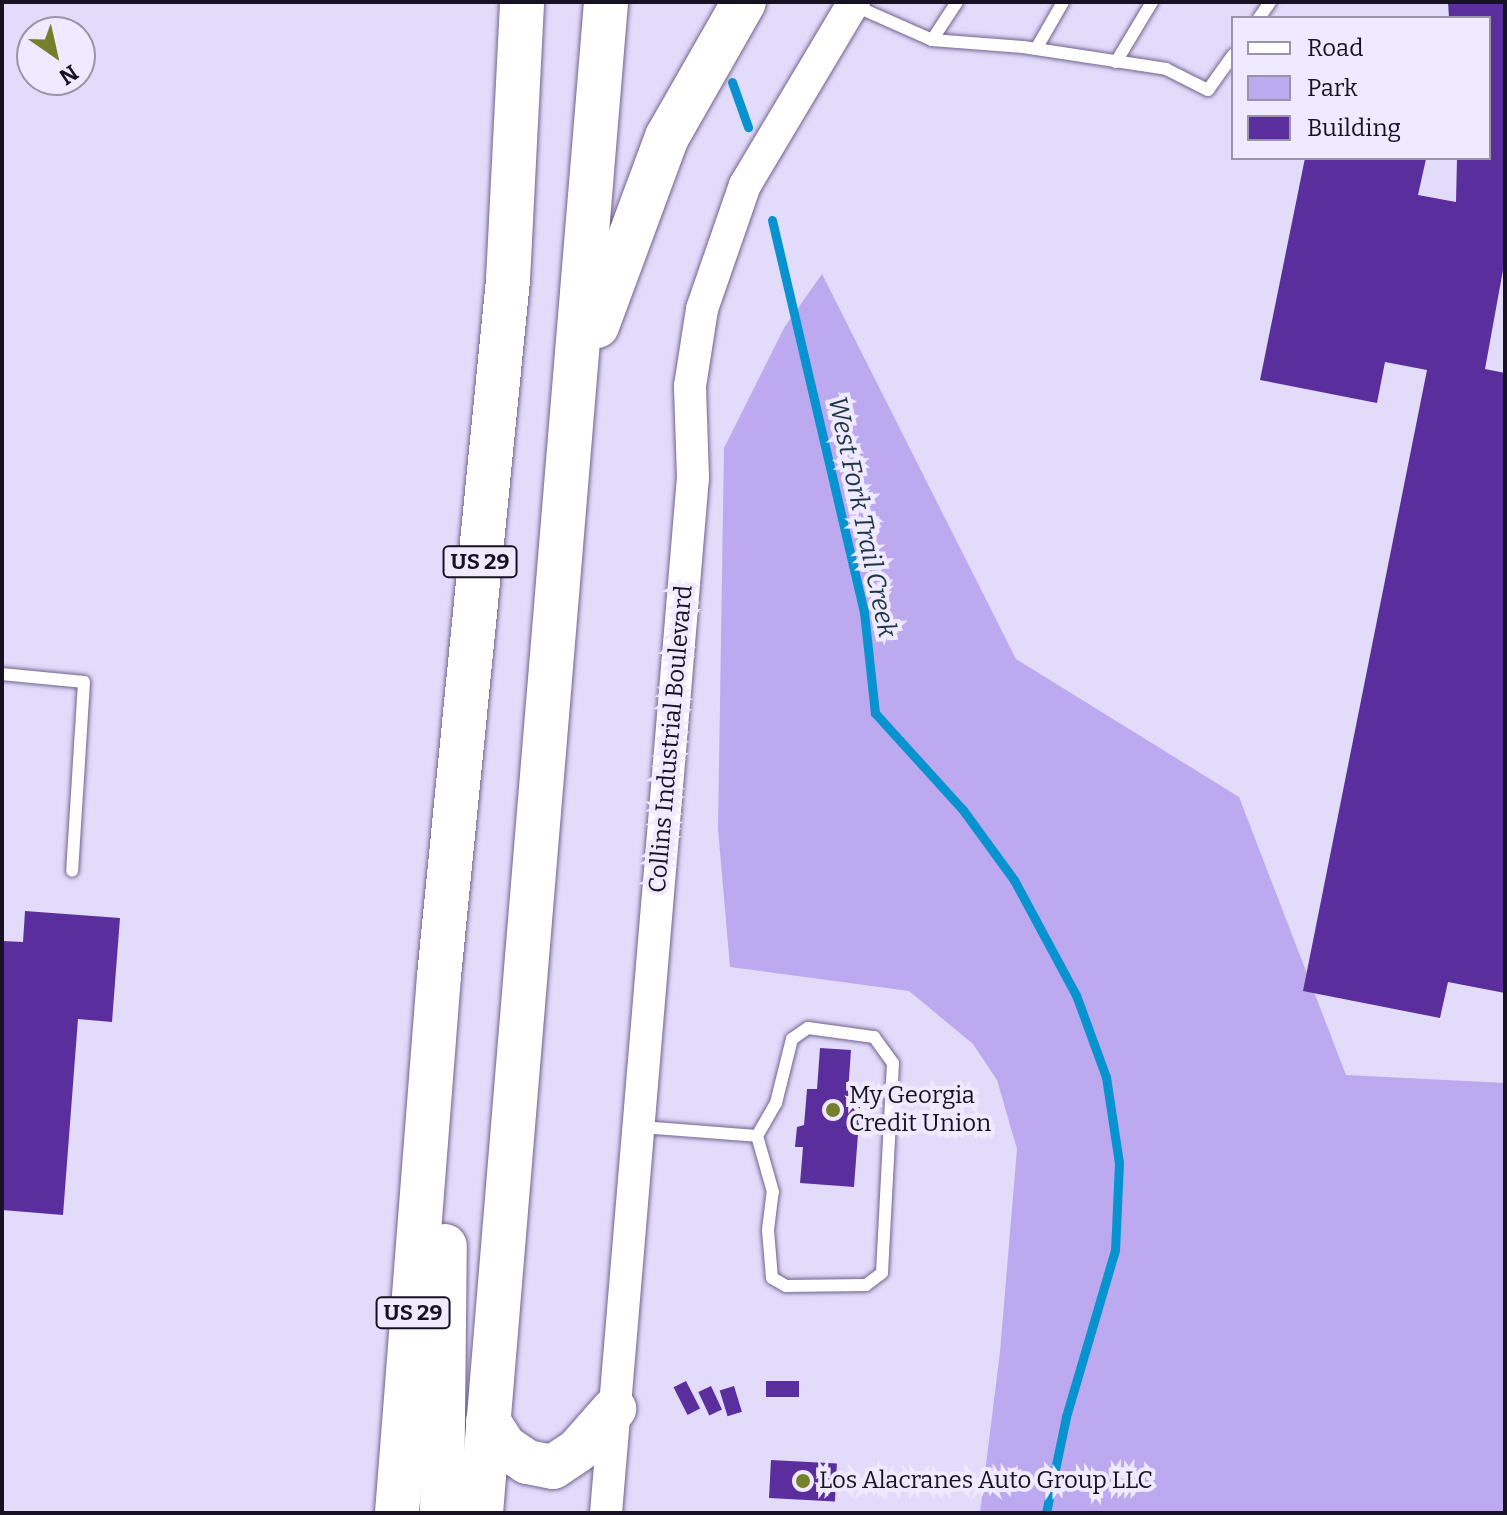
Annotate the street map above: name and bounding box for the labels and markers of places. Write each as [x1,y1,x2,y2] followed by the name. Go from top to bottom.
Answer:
[849,1082,991,1138] place label: My Georgia Credit Union
[824,1101,842,1119] marker: My Georgia Credit Union
[819,1467,1153,1495] place label: Los Alacranes Auto Group LLC
[794,1472,812,1490] marker: Los Alacranes Auto Group LLC

